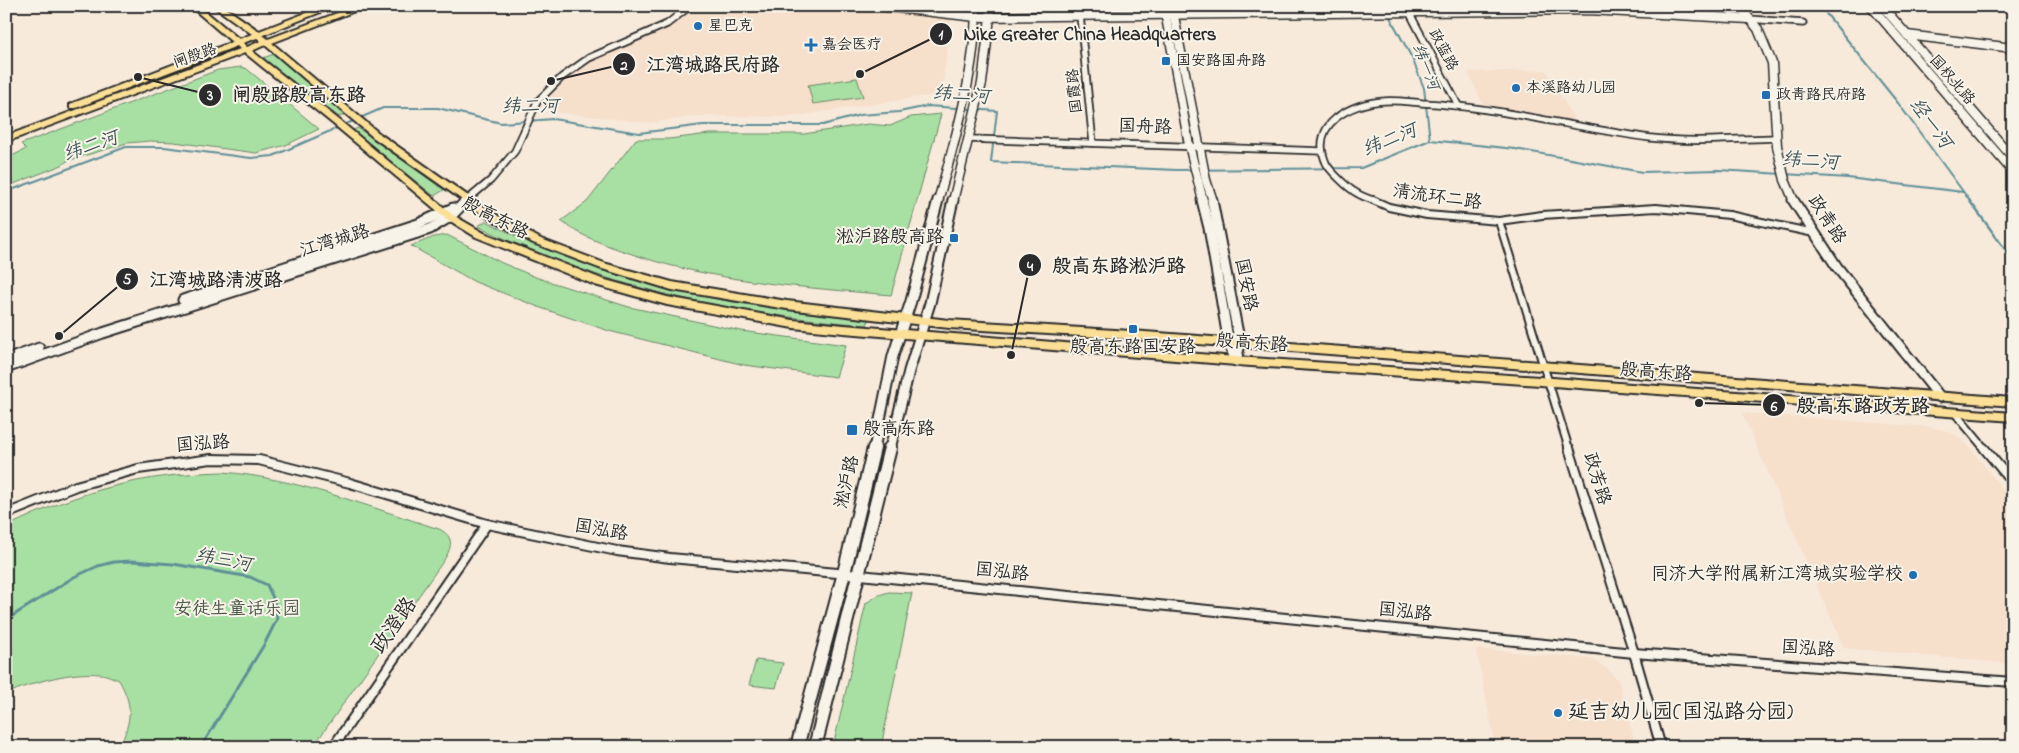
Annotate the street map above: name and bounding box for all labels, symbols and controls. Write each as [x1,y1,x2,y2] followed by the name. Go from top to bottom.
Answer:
[708,15,753,37] place label: 星巴克
[929,17,1227,51] callout: Nike Greater China Headquarters
[692,20,704,32] marker: 星巴克
[963,22,1217,49] text: Nike Greater China Headquarters
[939,24,944,46] text: 1
[1423,25,1463,75] street label: 政蓝路
[822,34,882,56] place label: 嘉会医疗
[170,38,220,74] street label: 闸殷路
[804,38,818,52] marker: 嘉会医疗
[1405,40,1446,96] water label: 纬一河
[611,47,789,81] callout: 江湾城路民府路
[1176,50,1266,72] place label: 国安路国舟路
[1924,50,1980,110] street label: 国权北路
[646,53,780,80] text: 江湾城路民府路
[619,55,628,77] text: 2
[1160,55,1172,67] marker: 国安路国舟路
[1062,67,1088,115] street label: 国霞路
[1526,77,1616,99] place label: 本溪路幼儿园
[197,78,375,112] callout: 闸殷路殷高东路
[931,80,994,112] water label: 纬二河
[1510,82,1522,94] marker: 本溪路幼儿园
[232,83,366,110] text: 闸殷路殷高东路
[1776,84,1866,106] place label: 政青路民府路
[206,85,213,107] text: 3
[1760,89,1772,101] marker: 政青路民府路
[1902,93,1959,157] water label: 经一河
[501,94,561,121] water label: 纬二河
[1118,114,1172,142] street label: 国舟路
[1359,117,1424,164] water label: 纬二河
[60,124,125,169] water label: 纬二河
[1781,147,1842,178] water label: 纬二河
[1391,179,1483,217] street label: 清流环二路
[1800,190,1852,250] street label: 政青路
[457,191,533,247] street label: 殷高东路
[297,219,373,265] street label: 江湾城路
[836,225,944,251] place label: 淞沪路殷高路
[948,232,960,244] marker: 淞沪路殷高路
[1017,248,1195,282] callout: 殷高东路淞沪路
[1052,254,1186,281] text: 殷高东路淞沪路
[1026,256,1034,278] text: 4
[1227,256,1263,314] street label: 国安路
[114,262,292,296] callout: 江湾城路清波路
[149,268,283,295] text: 江湾城路清波路
[123,269,132,291] text: 5
[1127,323,1139,335] marker: 殷高东路国安路
[1215,329,1289,359] street label: 殷高东路
[1070,335,1196,361] place label: 殷高东路国安路
[1619,358,1693,388] street label: 殷高东路
[1762,388,1940,422] callout: 殷高东路政芳路
[1796,394,1930,421] text: 殷高东路政芳路
[1770,396,1778,418] text: 6
[863,417,935,443] place label: 殷高东路
[845,423,859,437] marker: 殷高东路
[175,430,231,460] street label: 国泓路
[1576,449,1616,509] street label: 政芳路
[829,453,867,511] street label: 淞沪路
[572,514,630,548] street label: 国泓路
[192,542,256,580] water label: 纬三河
[974,557,1030,589] street label: 国泓路
[1651,562,1903,588] place label: 同济大学附属新江湾城实验学校
[1907,569,1919,581] marker: 同济大学附属新江湾城实验学校
[365,592,425,660] street label: 政澄路
[174,597,300,623] park label: 安徒生童话乐园
[1377,597,1433,629] street label: 国泓路
[1780,635,1836,665] street label: 国泓路
[1568,698,1793,728] place label: 延吉幼儿园(国泓路分园)
[1552,707,1564,719] marker: 延吉幼儿园(国泓路分园)

